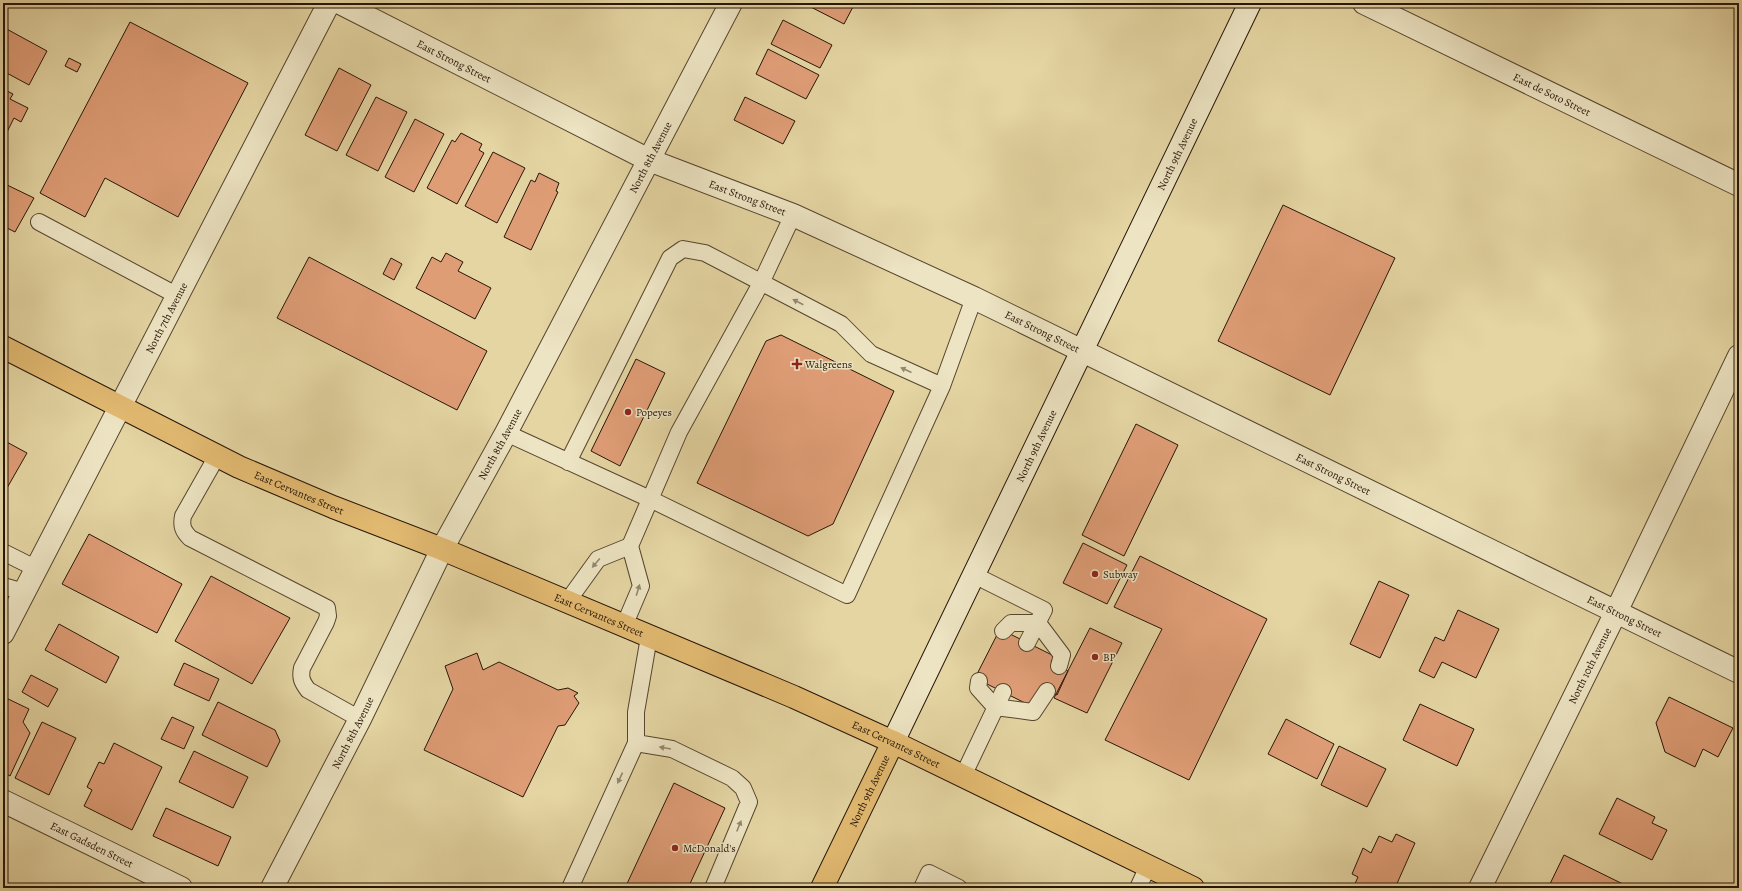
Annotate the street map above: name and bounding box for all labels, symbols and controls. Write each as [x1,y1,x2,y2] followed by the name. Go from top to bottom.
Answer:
[414,36,494,86] street label: East Strong Street
[1511,69,1594,120] street label: East de Soto Street
[1153,115,1201,193] street label: North 9th Avenue
[625,119,675,196] street label: North 8th Avenue
[707,176,789,219] street label: East Strong Street
[142,279,191,356] street label: North 7th Avenue
[792,298,804,305] one-way arrow
[1002,307,1083,356] street label: East Strong Street
[804,357,852,372] place label: Walgreens
[792,359,802,369] marker: Walgreens
[900,367,912,373] one-way arrow
[636,405,672,420] place label: Popeyes
[474,406,525,482] street label: North 8th Avenue
[623,407,633,417] marker: Popeyes
[1012,407,1060,484] street label: North 9th Avenue
[1294,449,1374,499] street label: East Strong Street
[252,467,346,518] street label: East Cervantes Street
[591,558,600,568] one-way arrow
[1103,567,1138,582] place label: Subway
[1090,569,1100,579] marker: Subway
[635,583,641,595] one-way arrow
[552,589,646,641] street label: East Cervantes Street
[1585,591,1665,641] street label: East Strong Street
[1564,625,1615,706] street label: North 10th Avenue
[1103,650,1116,665] place label: BP
[1090,652,1100,662] marker: BP
[328,694,377,771] street label: North 8th Avenue
[850,717,943,771] street label: East Cervantes Street
[659,745,671,751] one-way arrow
[845,752,893,830] street label: North 9th Avenue
[617,773,623,784] one-way arrow
[48,818,136,871] street label: East Gadsden Street
[736,820,742,832] one-way arrow
[683,841,736,856] place label: McDonald's
[670,843,680,853] marker: McDonald's

